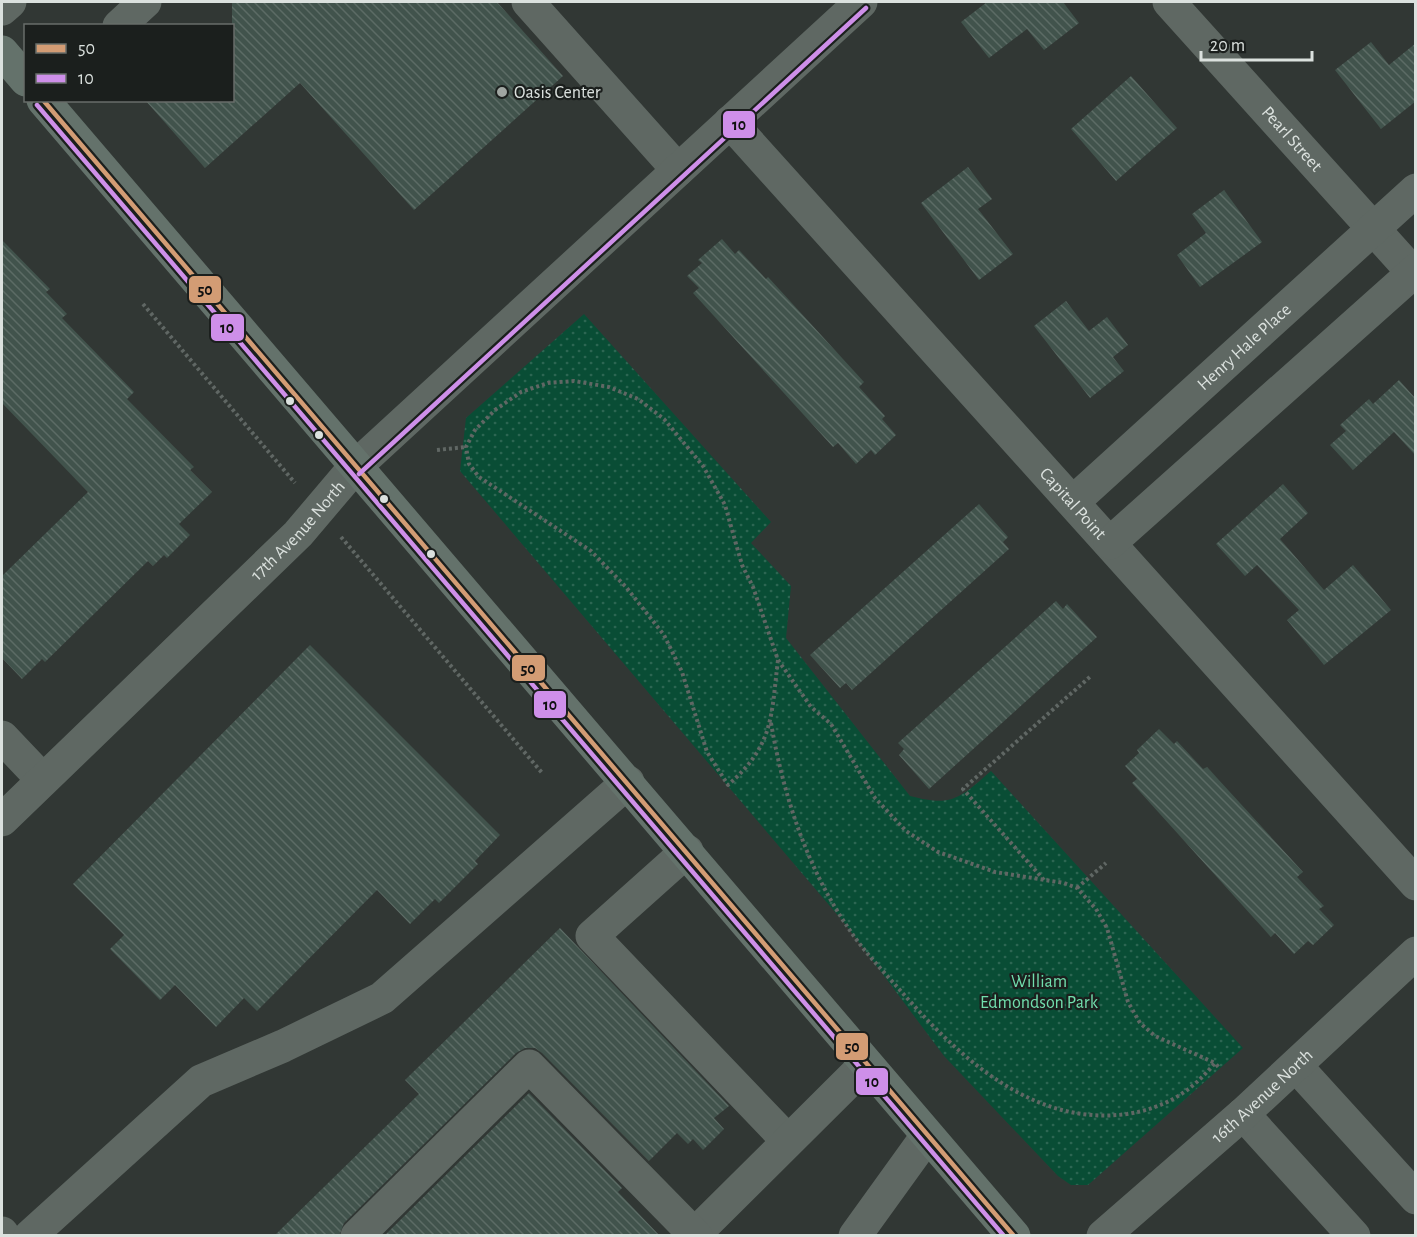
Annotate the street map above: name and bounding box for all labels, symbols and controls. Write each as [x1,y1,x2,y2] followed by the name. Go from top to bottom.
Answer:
[24,24,234,102] legend
[1201,24,1312,62] scale bar
[1210,37,1245,55] text: 20 m
[78,40,95,58] text: 50
[78,70,94,88] text: 10
[514,84,601,102] place label: Oasis Center
[495,85,509,99] marker: Oasis Center
[1258,103,1325,176] street label: Pearl Street
[722,110,756,139] line badge: 10
[732,117,746,133] text: 10
[188,275,222,304] line badge: 50
[197,282,213,298] text: 50
[1194,300,1295,394] street label: Henry Hale Place
[210,313,245,342] line badge: 10
[220,320,234,336] text: 10
[284,395,296,407] unlabelled marker
[313,429,325,441] unlabelled marker
[1036,465,1109,543] street label: Capital Point
[248,478,349,584] street label: 17th Avenue North
[378,493,390,505] unlabelled marker
[425,548,437,560] unlabelled marker
[511,654,546,682] line badge: 50
[520,661,536,677] text: 50
[533,690,567,719] line badge: 10
[543,697,557,713] text: 10
[980,973,1099,1012] park label: William Edmondson Park
[835,1032,869,1061] line badge: 50
[844,1039,860,1055] text: 50
[1209,1046,1317,1147] street label: 16th Avenue North
[855,1067,889,1096] line badge: 10
[865,1074,879,1090] text: 10

